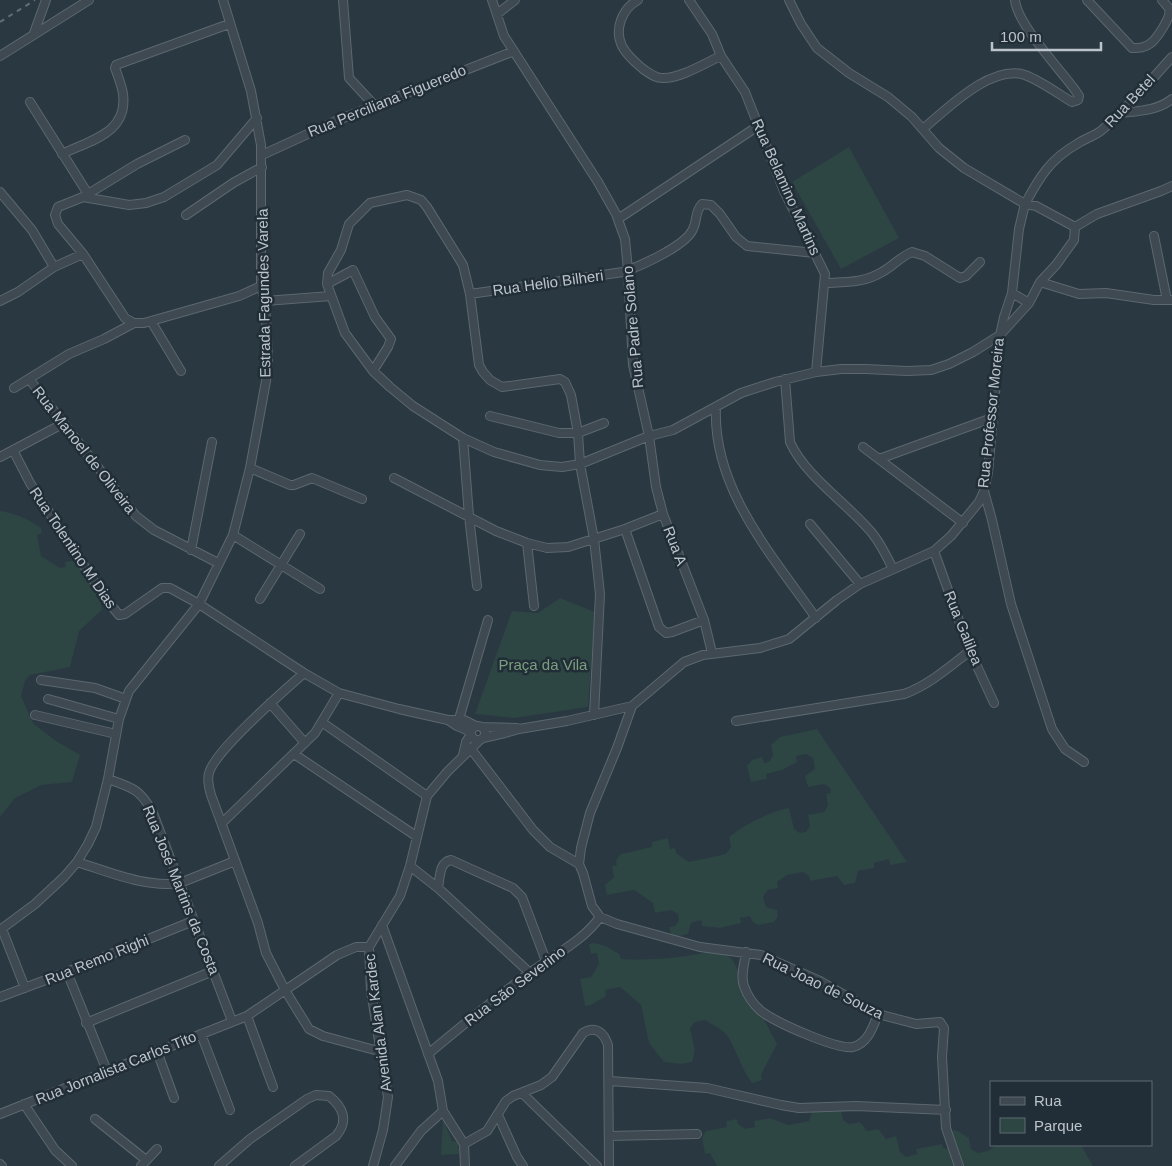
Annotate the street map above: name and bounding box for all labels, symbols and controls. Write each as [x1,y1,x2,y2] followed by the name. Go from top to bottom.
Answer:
[992,20,1101,52] scale bar
[1000,28,1042,45] text: 100 m
[305,61,468,140] street label: Rua Perciliana Figueredo
[1101,71,1158,131] street label: Rua Betel
[749,116,824,258] street label: Rua Belamino Martins
[254,208,273,378] street label: Estrada Fagundes Varela
[619,265,646,389] street label: Rua Padre Solano
[491,266,604,299] street label: Rua Helio Bilheri
[974,336,1007,489] street label: Rua Professor Moreira
[29,383,140,517] street label: Rua Manoel de Oliveira
[27,484,120,611] street label: Rua Tolentino M Dias
[660,524,691,568] street label: Rua A
[941,588,986,668] street label: Rua Galilea
[499,656,588,673] park label: Praça da Vila
[140,803,223,977] street label: Rua José Martins da Costa
[43,931,151,988] street label: Rua Remo Righi
[461,942,568,1029] street label: Rua São Severino
[760,949,887,1022] street label: Rua Joao de Souza
[361,953,394,1093] street label: Avenida Alan Kardec
[33,1027,199,1108] street label: Rua Jornalista Carlos Tito
[990,1081,1152,1146] legend
[1034,1092,1062,1109] text: Rua
[1034,1117,1082,1134] text: Parque

